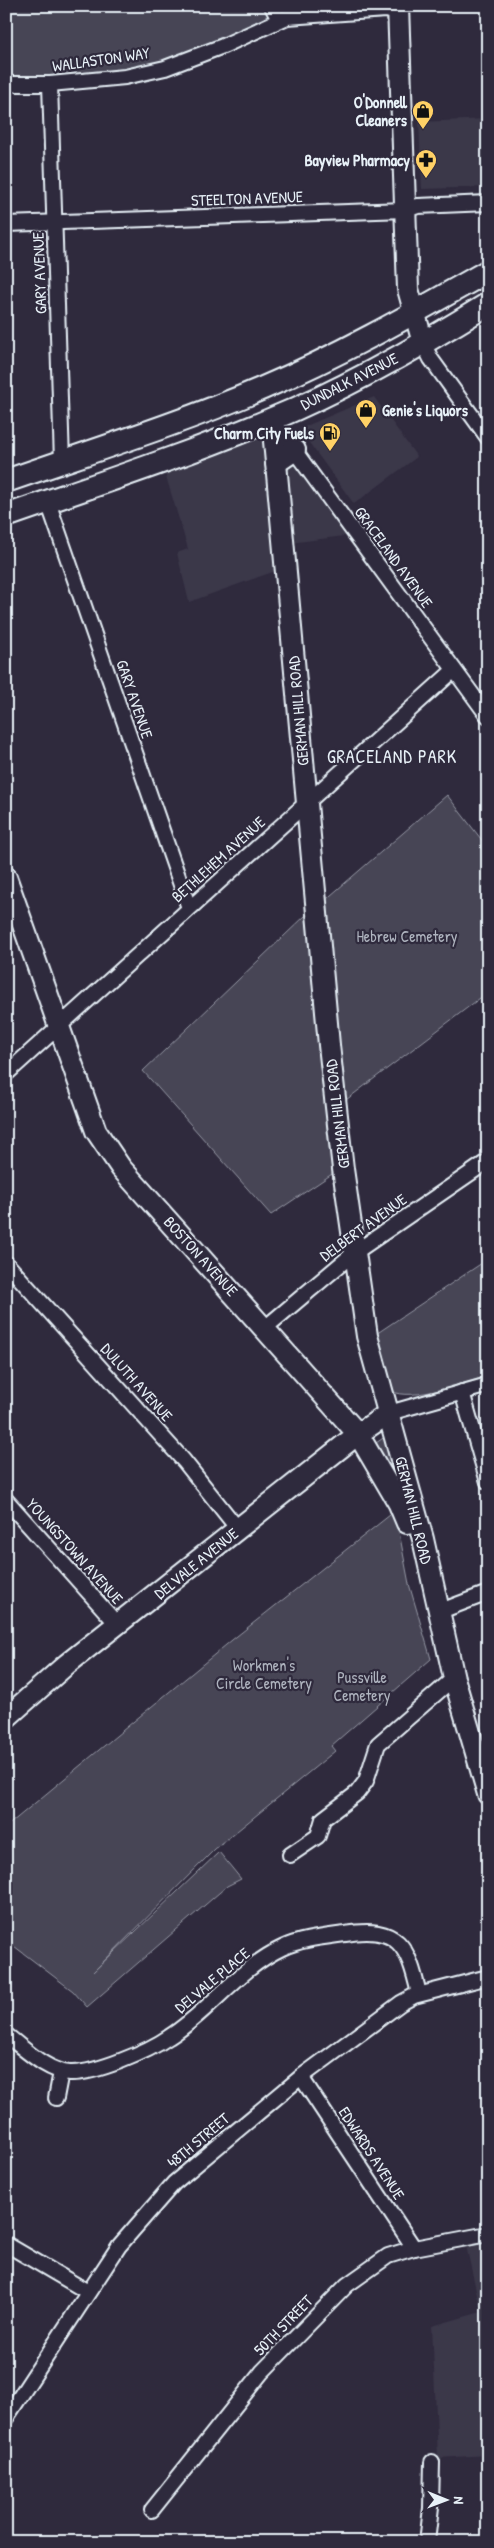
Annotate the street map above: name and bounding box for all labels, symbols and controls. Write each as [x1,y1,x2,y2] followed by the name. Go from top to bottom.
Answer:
[51,41,151,77] street label: WALLASTON WAY
[354,91,408,131] place label: O'Donnell Cleaners
[411,99,435,130] shop icon: O'Donnell Cleaners
[414,148,438,179] pharmacy icon: Bayview Pharmacy
[304,149,410,172] place label: Bayview Pharmacy
[191,185,303,211] street label: STEELTON AVENUE
[27,232,51,314] street label: GARY AVENUE
[297,347,401,415] street label: DUNDALK AVENUE
[354,398,378,429] shop icon: Genie's Liquors
[382,399,469,422] place label: Genie's Liquors
[318,421,342,452] fuel station icon: Charm City Fuels
[214,422,315,445] place label: Charm City Fuels
[350,502,438,612] street label: GRACELAND AVENUE
[282,655,314,767] street label: GERMAN HILL ROAD
[111,657,159,741] street label: GARY AVENUE
[327,744,457,769] district label: GRACELAND PARK
[166,811,270,907] street label: BETHLEHEM AVENUE
[356,925,458,947] park label: Hebrew Cemetery
[319,1058,355,1170] street label: GERMAN HILL ROAD
[315,1188,411,1266] street label: DELBERT AVENUE
[159,1211,243,1301] street label: BOSTON AVENUE
[96,1338,178,1426] street label: DULUTH AVENUE
[390,1454,438,1566] street label: GERMAN HILL ROAD
[22,1493,128,1609] street label: YOUNGSTOWN AVENUE
[149,1522,243,1604] street label: DELVALE AVENUE
[216,1654,312,1694] park label: Workmen's Circle Cemetery
[333,1666,391,1706] park label: Pussville Cemetery
[170,1942,254,2018] street label: DELVALE PLACE
[334,2102,410,2204] street label: EDWARDS AVENUE
[162,2107,234,2173] street label: 48TH STREET
[249,2290,318,2360] street label: 50TH STREET
[422,2476,472,2526] north arrow
[450,2496,469,2505] text: N

